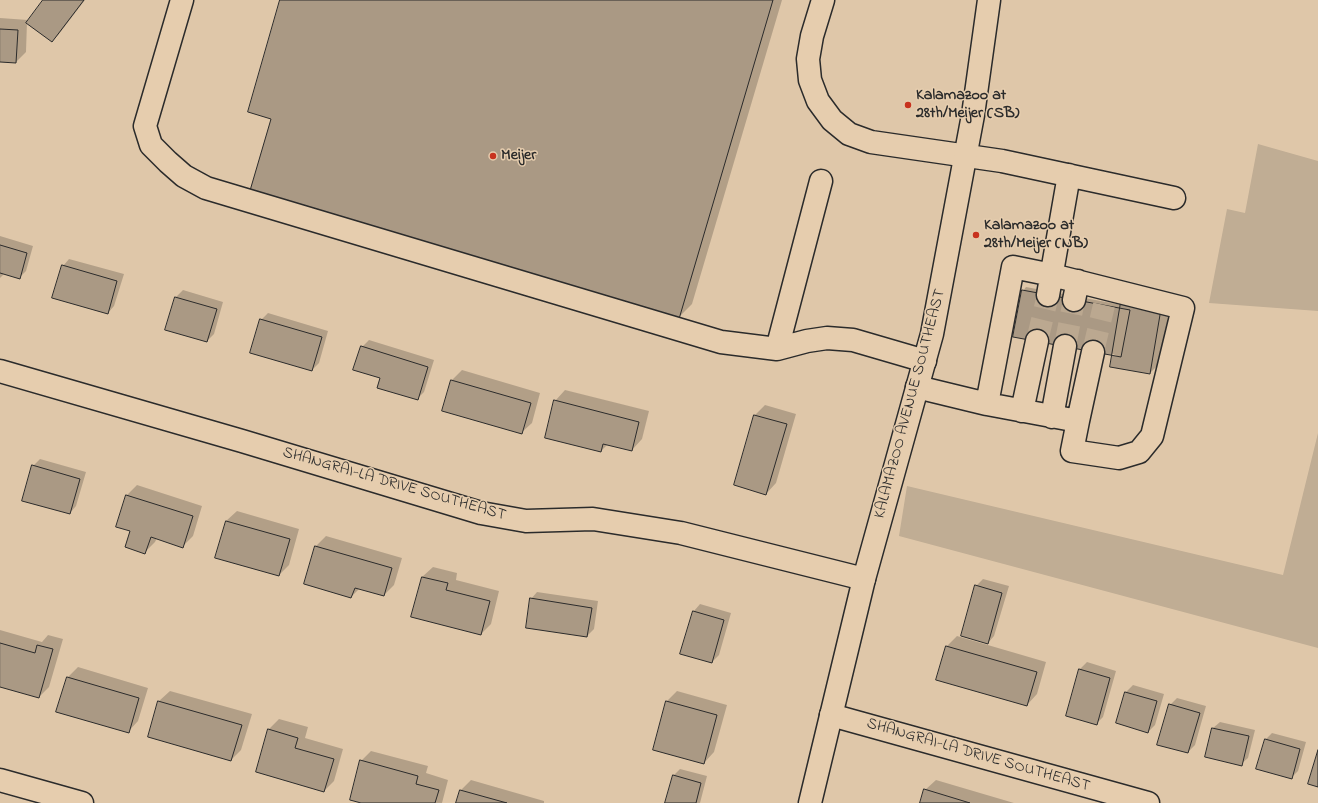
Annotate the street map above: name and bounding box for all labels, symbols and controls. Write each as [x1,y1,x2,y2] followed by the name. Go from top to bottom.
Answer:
[916,86,1019,124] place label: Kalamazoo at 28th/Meijer (SB)
[903,100,913,110] marker: Kalamazoo at 28th/Meijer (SB)
[501,146,536,166] place label: Meijer
[488,151,498,161] marker: Meijer
[984,216,1088,254] place label: Kalamazoo at 28th/Meijer (NB)
[971,230,981,240] marker: Kalamazoo at 28th/Meijer (NB)
[871,287,951,521] street label: KALAMAZOO AVENUE SOUTHEAST
[280,444,508,526] street label: SHANGRAI-LA DRIVE SOUTHEAST
[864,715,1092,797] street label: SHANGRAI-LA DRIVE SOUTHEAST

